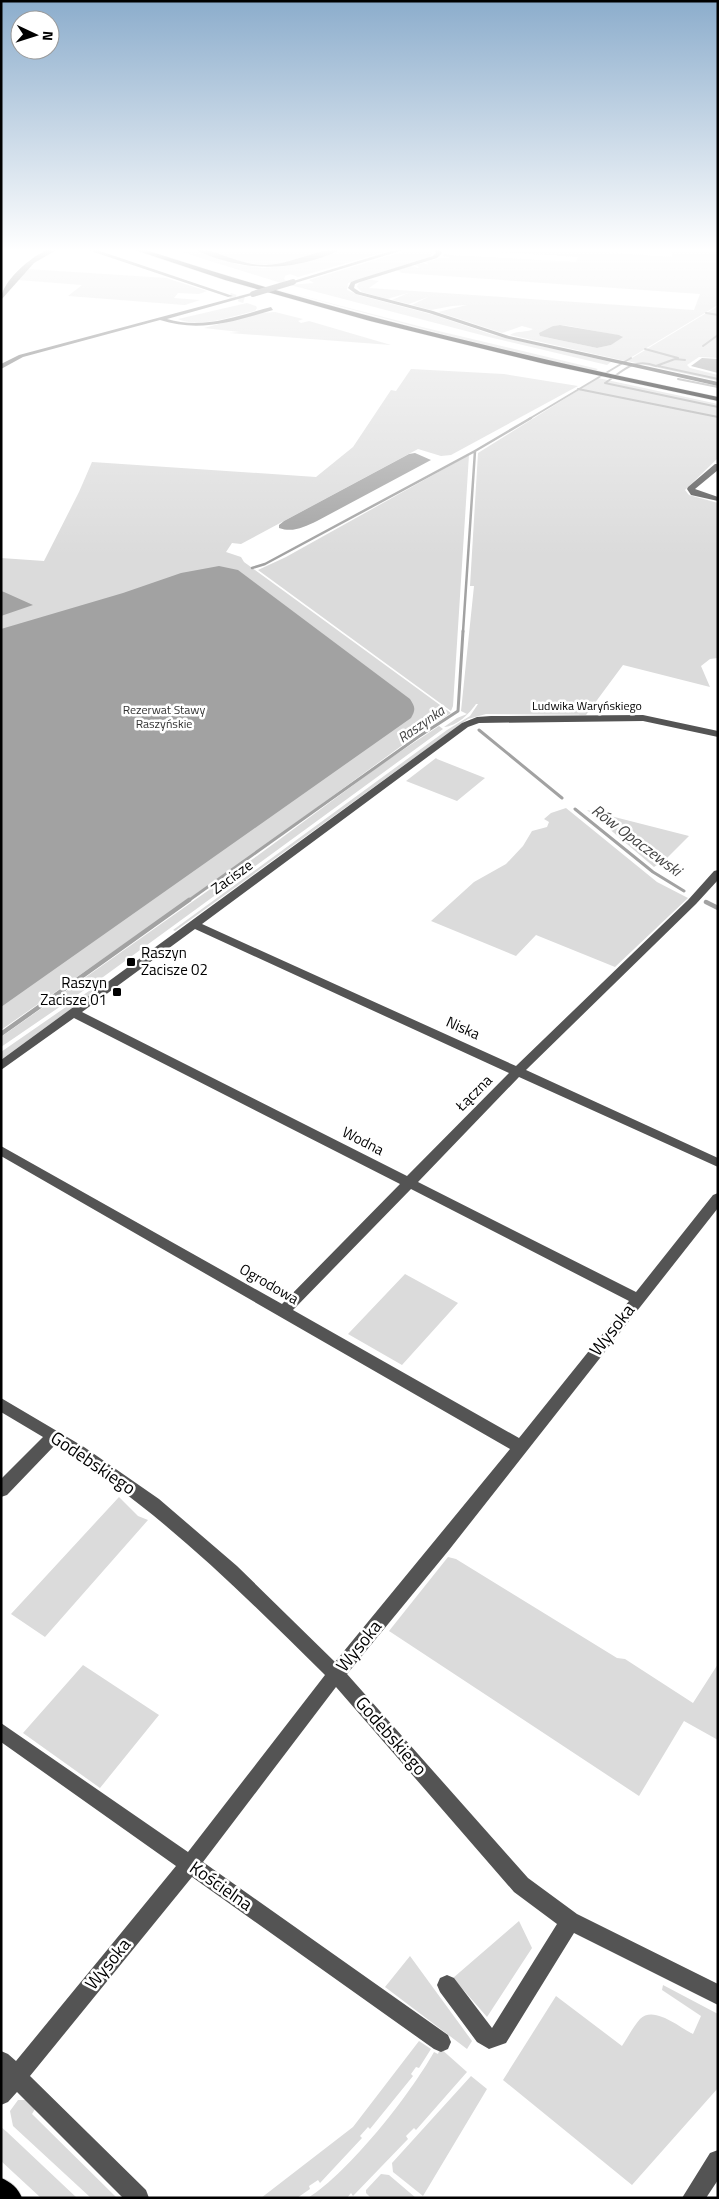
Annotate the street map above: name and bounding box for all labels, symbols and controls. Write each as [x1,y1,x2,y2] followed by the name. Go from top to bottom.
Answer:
[10,10,60,60] north arrow
[38,30,59,42] text: N
[532,696,642,715] street label: Ludwika Waryńskiego
[393,699,449,747] water label: Raszynka
[123,700,205,733] park label: Rezerwat Stawy Raszyńskie
[587,798,688,883] water label: Rów Opaczewski
[206,854,257,900] street label: Zacisze
[141,941,208,981] place label: Raszyn Zacisze 02
[125,956,137,968] marker: Raszyn Zacisze 02
[40,971,107,1011] place label: Raszyn Zacisze 01
[111,986,123,998] marker: Raszyn Zacisze 01
[443,1010,484,1045] street label: Niska
[449,1069,498,1117] street label: Łączna
[338,1120,389,1161] street label: Wodna
[235,1257,304,1310] street label: Ogrodowa
[583,1298,641,1362] street label: Wysoka
[45,1424,141,1501] street label: Godebskiego
[329,1614,388,1677] street label: Wysoka
[349,1690,434,1781] street label: Godebskiego
[184,1854,258,1917] street label: Kościelna
[78,1932,137,1995] street label: Wysoka

